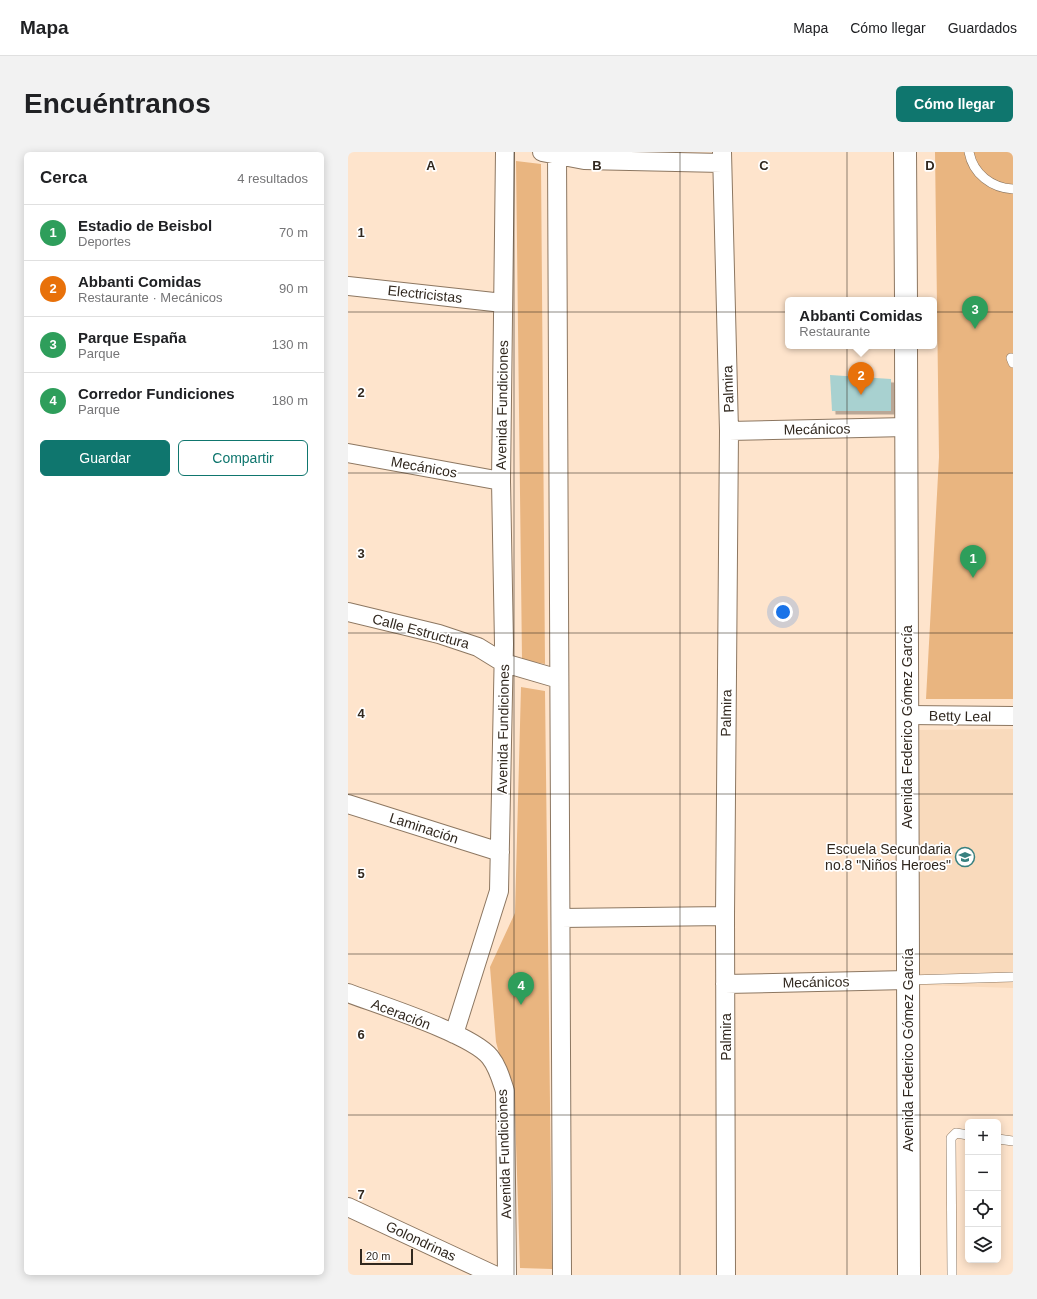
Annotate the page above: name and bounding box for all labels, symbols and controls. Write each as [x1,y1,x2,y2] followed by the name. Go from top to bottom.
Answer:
[20,17,69,38] text: Mapa
[793,20,828,36] text: Mapa
[850,20,926,36] text: Cómo llegar
[948,20,1017,36] text: Guardados
[896,86,1013,122] button: Cómo llegar
[24,88,211,119] text: Encuéntranos
[426,158,436,173] text: A
[592,158,602,173] text: B
[759,158,769,173] text: C
[925,158,935,173] text: D
[40,168,87,187] text: Cerca
[237,171,308,186] text: 4 resultados
[78,217,212,234] text: Estadio de Beisbol
[49,225,57,240] text: 1
[279,225,308,240] text: 70 m
[357,225,365,240] text: 1
[78,234,131,249] text: Deportes
[78,273,201,290] text: Abbanti Comidas
[49,281,57,296] text: 2
[279,281,308,296] text: 90 m
[387,282,463,306] street label: Electricistas
[78,290,223,305] text: Restaurante · Mecánicos
[962,296,988,329] pin: 3
[785,297,937,349] popup
[799,307,923,324] text: Abbanti Comidas
[799,324,870,339] text: Restaurante
[78,329,186,346] text: Parque España
[49,337,57,352] text: 3
[272,337,308,352] text: 130 m
[493,340,511,470] street label: Avenida Fundiciones
[78,346,120,361] text: Parque
[848,362,874,395] pin: 2
[719,365,737,413] street label: Palmira
[78,385,235,402] text: Corredor Fundiciones
[357,385,365,400] text: 2
[49,393,57,408] text: 4
[272,393,308,408] text: 180 m
[78,402,120,417] text: Parque
[783,420,851,438] street label: Mecánicos
[40,440,170,476] button: Guardar
[178,440,308,476] button: Compartir
[390,453,458,481] street label: Mecánicos
[960,545,986,578] pin: 1
[357,546,365,561] text: 3
[773,602,793,622] your location
[371,610,471,652] street label: Calle Estructura
[899,625,915,829] street label: Avenida Federico Gómez García
[494,664,512,794] street label: Avenida Fundiciones
[718,689,734,737] street label: Palmira
[357,706,365,721] text: 4
[929,707,991,725] street label: Betty Leal
[387,809,461,847] street label: Laminación
[825,841,951,873] place label: Escuela Secundaria no.8 "Niños Heroes"
[954,846,976,868] school or university icon: Escuela Secundaria no.8 "Niños Heroes"
[357,866,365,881] text: 5
[900,948,916,1152] street label: Avenida Federico Gómez García
[508,972,534,1005] pin: 4
[782,973,850,991] street label: Mecánicos
[369,995,433,1033] street label: Aceración
[718,1013,734,1061] street label: Palmira
[357,1027,365,1042] text: 6
[494,1089,514,1219] street label: Avenida Fundiciones
[965,1119,1001,1263] map controls
[965,1119,1001,1155] button: +
[965,1155,1001,1191] button: −
[357,1187,365,1202] text: 7
[965,1191,1001,1227] button: locate
[383,1218,459,1264] street label: Golondrinas
[965,1227,1001,1263] button: layers
[360,1247,413,1266] scale bar
[366,1250,390,1262] text: 20 m

